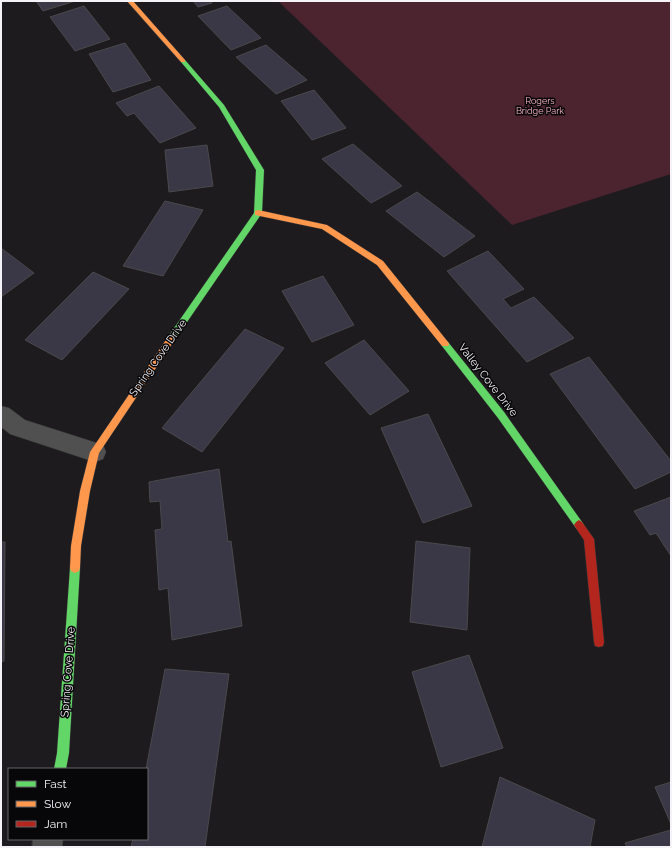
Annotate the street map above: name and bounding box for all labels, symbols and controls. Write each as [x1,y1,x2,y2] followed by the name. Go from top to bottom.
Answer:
[516,96,564,116] park label: Rogers Bridge Park
[127,317,190,399] street label: Spring Cove Drive
[456,341,521,419] street label: Valley Cove Drive
[58,626,78,718] street label: Spring Cove Drive
[8,768,148,840] legend
[44,777,67,791] text: Fast
[44,797,71,811] text: Slow
[44,817,67,831] text: Jam

